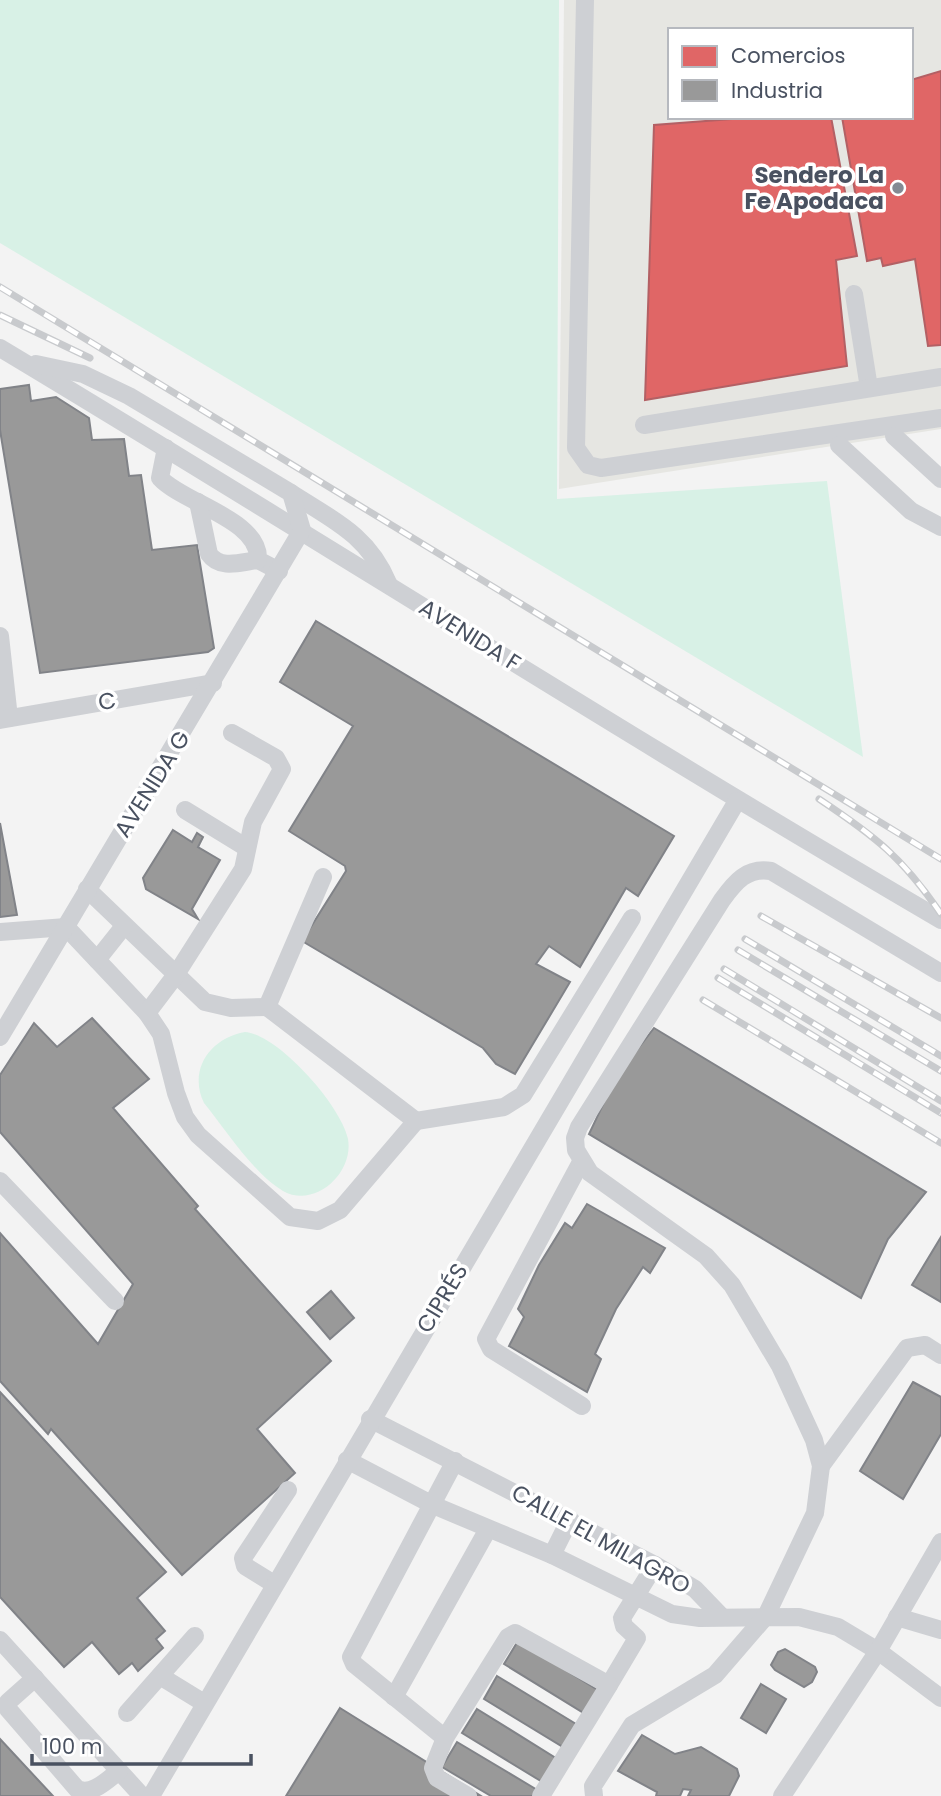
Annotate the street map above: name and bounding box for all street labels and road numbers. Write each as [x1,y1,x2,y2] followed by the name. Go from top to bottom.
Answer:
[413,591,527,679] street label: AVENIDA F
[95,684,119,718] street label: C
[107,724,197,844] street label: AVENIDA G
[409,1257,475,1339] street label: CIPRÉS
[506,1477,696,1601] street label: CALLE EL MILAGRO

